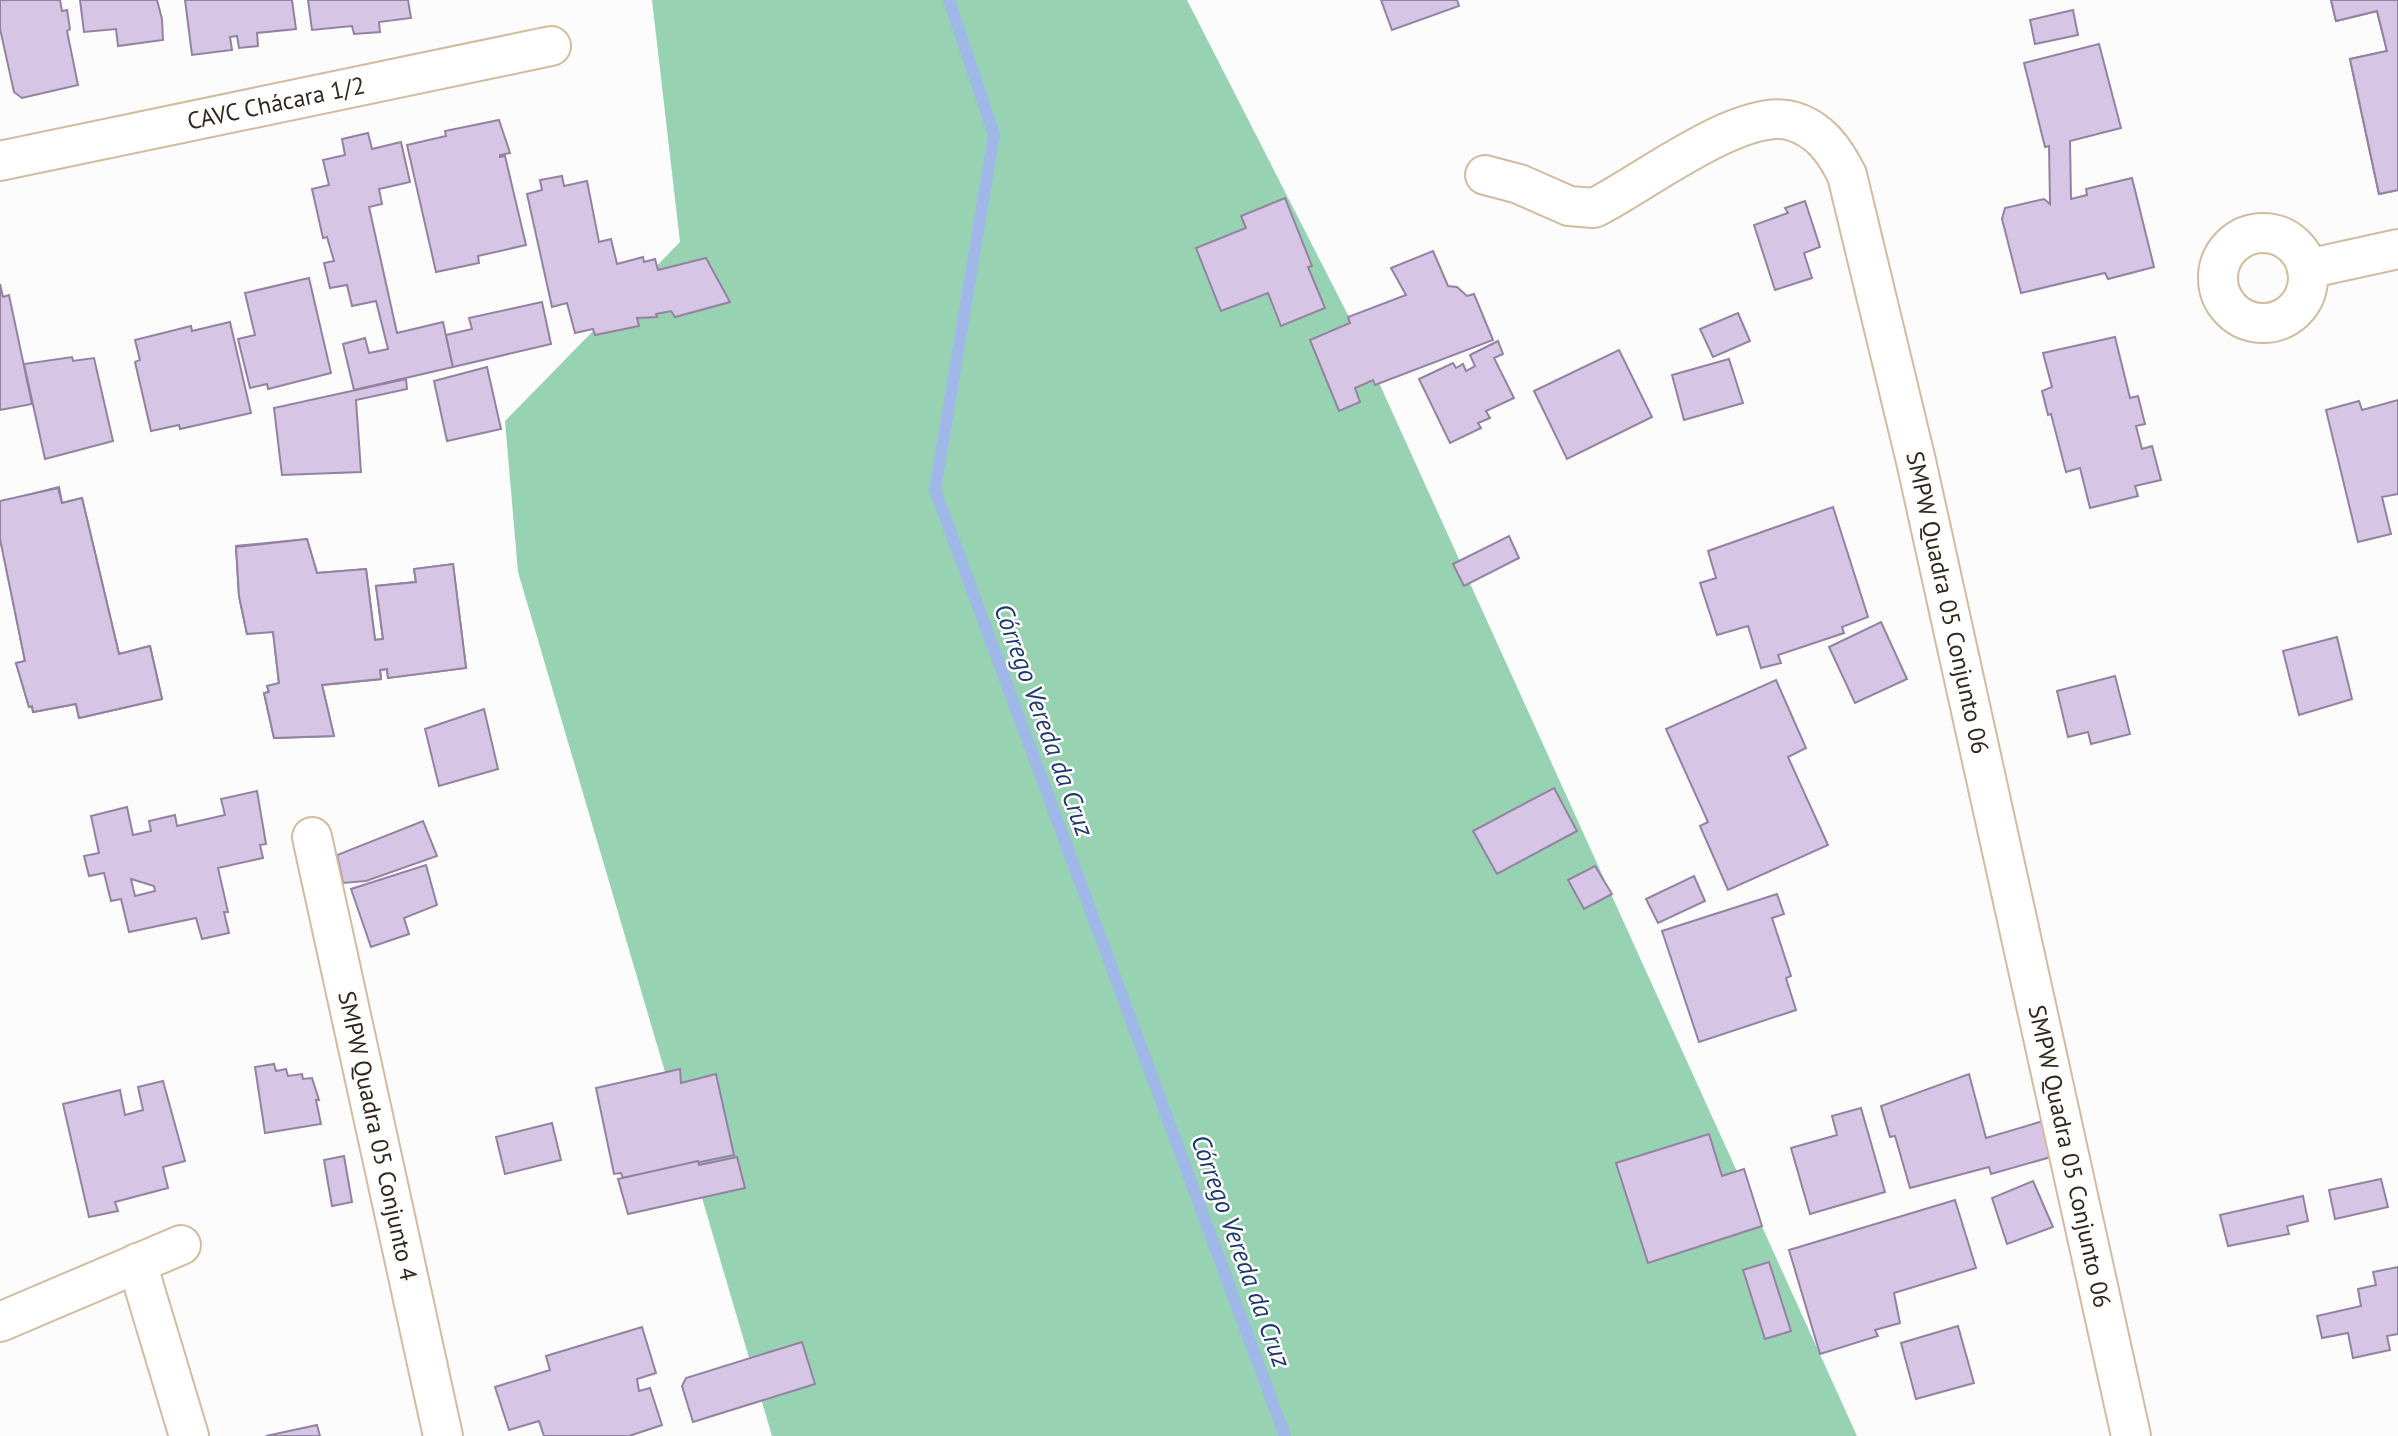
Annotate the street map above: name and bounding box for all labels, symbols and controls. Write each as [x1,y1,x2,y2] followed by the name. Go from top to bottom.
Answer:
[184,69,368,137] street label: CAVC Chácara 1/2
[1899,448,1996,757] street label: SMPW Quadra 05 Conjunto 06
[987,599,1102,841] water label: Córrego Vereda da Cruz
[331,988,425,1284] street label: SMPW Quadra 05 Conjunto 4
[2021,1002,2118,1311] street label: SMPW Quadra 05 Conjunto 06
[1184,1130,1299,1372] water label: Córrego Vereda da Cruz

